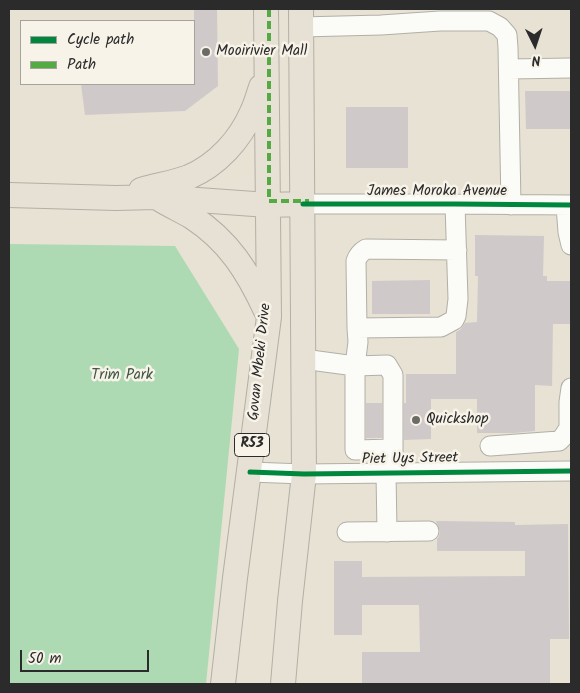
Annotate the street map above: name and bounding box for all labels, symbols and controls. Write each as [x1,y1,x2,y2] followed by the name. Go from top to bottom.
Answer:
[20,20,195,85] legend
[510,20,560,70] north arrow
[67,28,134,52] text: Cycle path
[216,43,307,61] place label: Mooirivier Mall
[200,46,212,58] marker: Mooirivier Mall
[531,49,541,71] text: N
[67,53,96,77] text: Path
[367,183,507,201] street label: James Moroka Avenue
[246,303,276,421] street label: Govan Mbeki Drive
[91,367,153,385] park label: Trim Park
[426,411,489,429] place label: Quickshop
[410,414,422,426] marker: Quickshop
[234,434,270,456] road number: R53
[361,450,459,470] street label: Piet Uys Street
[22,640,151,672] scale bar
[28,647,62,671] text: 50 m

